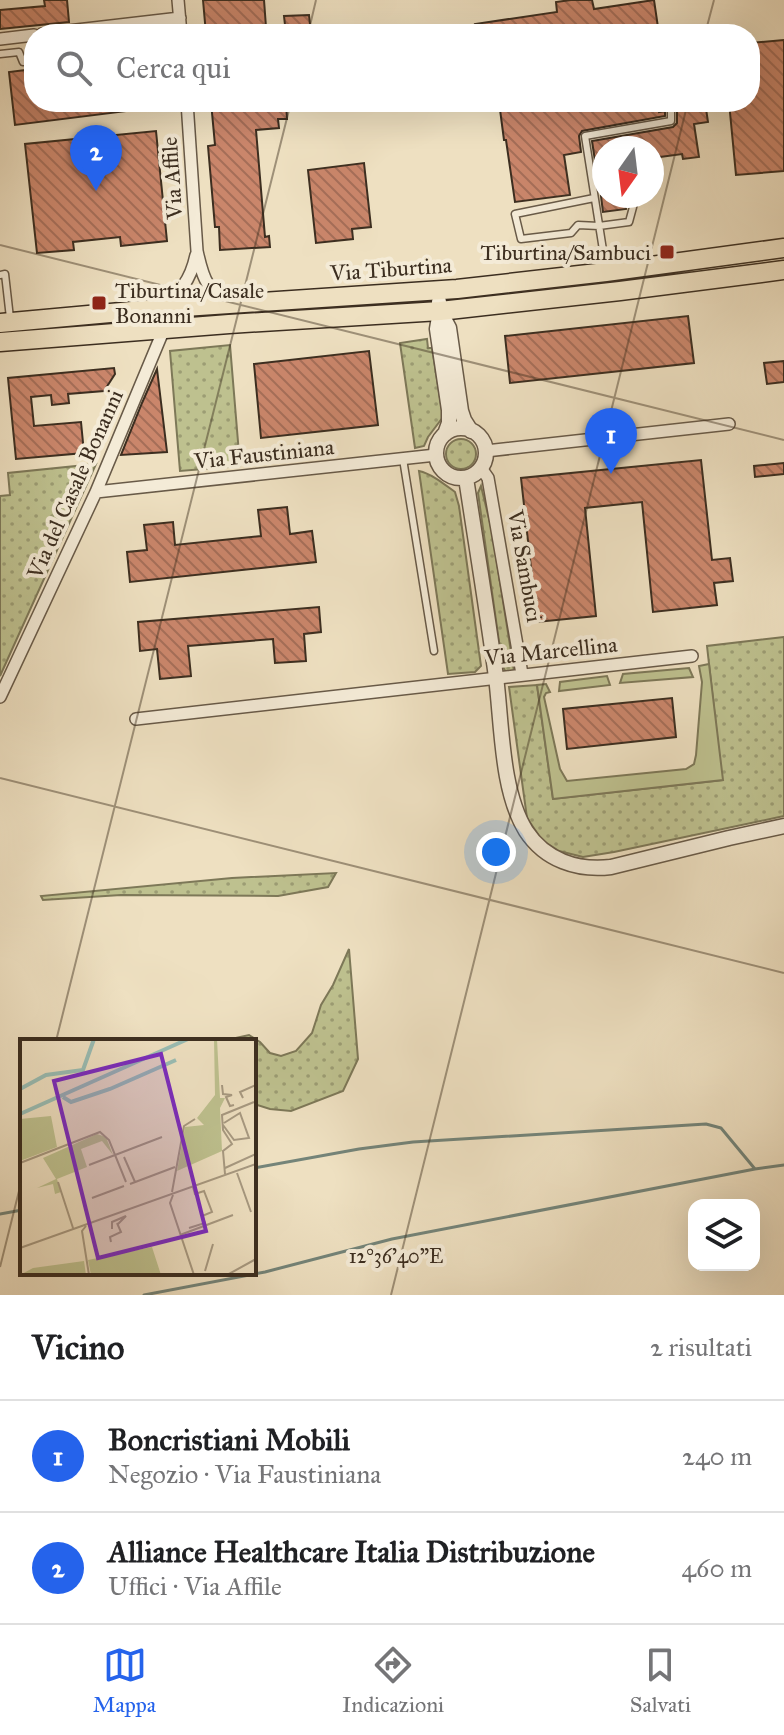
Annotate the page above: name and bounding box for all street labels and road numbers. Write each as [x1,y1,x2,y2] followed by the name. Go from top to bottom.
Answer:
[156,136,188,221] street label: Via Affile
[328,251,454,287] street label: Via Tiburtina
[21,385,129,584] street label: Via del Casale Bonanni
[192,433,336,475] street label: Via Faustiniana
[502,507,548,624] street label: Via Sambuci
[482,631,619,671] street label: Via Marcellina

